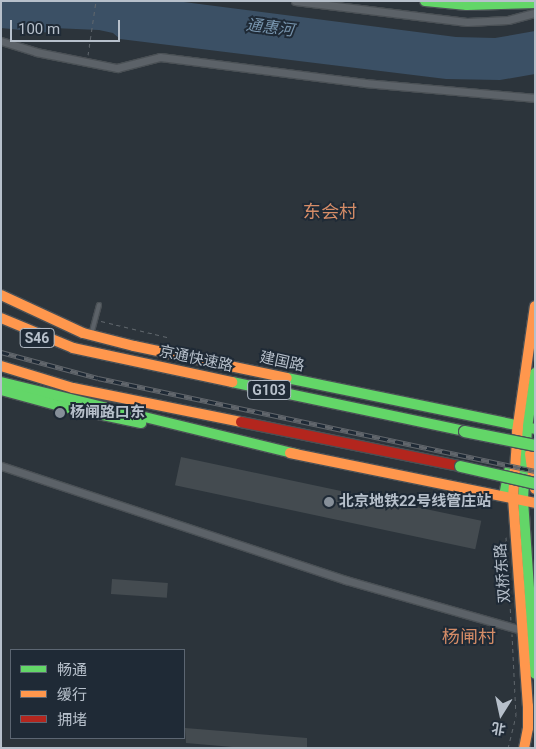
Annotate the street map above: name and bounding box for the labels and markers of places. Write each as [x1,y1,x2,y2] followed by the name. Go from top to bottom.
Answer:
[70,404,145,422] place label: 杨闸路口东
[54,407,66,419] marker: 杨闸路口东
[339,493,491,511] place label: 北京地铁22号线管庄站
[323,496,335,508] marker: 北京地铁22号线管庄站

